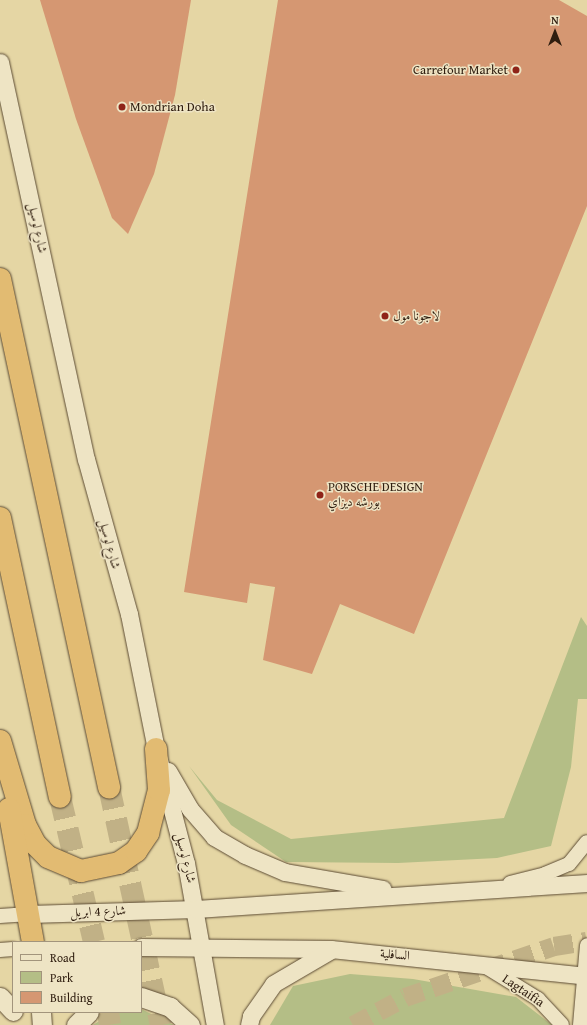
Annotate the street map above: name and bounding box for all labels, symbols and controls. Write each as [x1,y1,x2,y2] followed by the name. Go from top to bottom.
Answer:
[535,12,575,52] north arrow
[551,12,559,28] text: N
[413,62,508,78] place label: Carrefour Market
[511,65,521,75] marker: Carrefour Market
[130,99,215,115] place label: Mondrian Doha
[117,102,127,112] marker: Mondrian Doha
[24,201,50,255] street label: شارع لوسيل
[393,308,440,324] place label: لاجونا مول
[380,311,390,321] marker: لاجونا مول
[328,480,423,511] place label: PORSCHE DESIGN بورشه ديزاي
[315,490,325,500] marker: PORSCHE DESIGN بورشه ديزاي
[95,517,123,571] street label: شارع لوسيل
[171,831,199,885] street label: شارع لوسيل
[70,903,126,921] street label: شارع 4 ابريل
[12,941,142,1013] legend
[379,946,411,964] street label: السافلية
[50,949,75,966] text: Road
[50,969,73,986] text: Park
[499,971,547,1011] street label: Lagtaifia
[50,989,93,1006] text: Building

